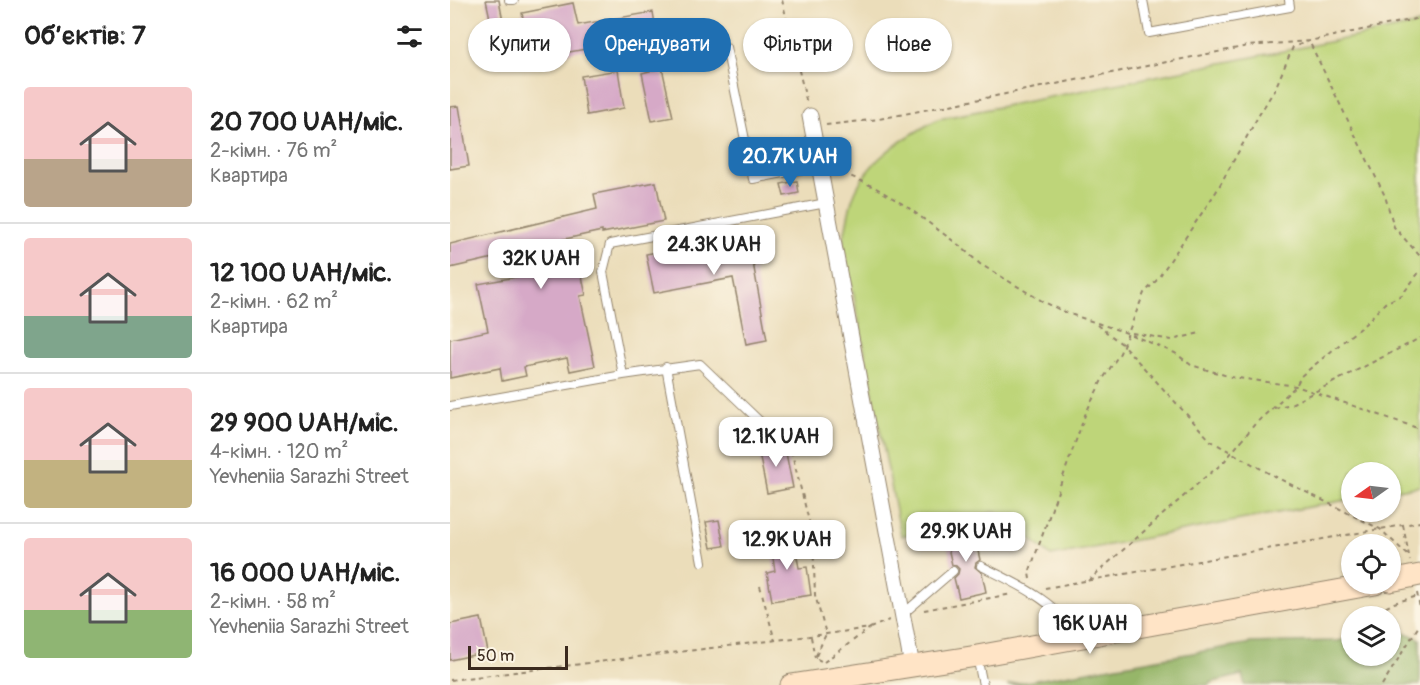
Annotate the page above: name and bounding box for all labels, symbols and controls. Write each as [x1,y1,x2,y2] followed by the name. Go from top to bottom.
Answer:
[468,18,571,72] chip: Купити
[583,18,731,72] chip: Орендувати
[743,18,853,72] chip: Фільтри
[865,18,952,72] chip: Нове
[24,20,146,52] text: Об’єктів: 7
[393,20,426,53] icon: filters
[210,106,403,138] text: 20 700 UAH/міс.
[72,111,144,183] icon: home
[721,137,859,188] pin: 20.7K UAH
[210,138,337,163] text: 2-кімн. · 76 m²
[742,144,838,169] text: 20.7K UAH
[210,163,288,188] text: Квартира
[645,225,783,276] pin: 24.3K UAH
[667,232,761,257] text: 24.3K UAH
[486,239,596,290] pin: 32K UAH
[502,246,580,271] text: 32K UAH
[210,257,392,289] text: 12 100 UAH/міс.
[72,262,144,334] icon: home
[210,289,338,314] text: 2-кімн. · 62 m²
[210,314,288,339] text: Квартира
[210,407,399,439] text: 29 900 UAH/міс.
[72,412,144,484] icon: home
[707,417,845,468] pin: 12.1K UAH
[733,424,819,449] text: 12.1K UAH
[210,439,348,464] text: 4-кімн. · 120 m²
[1341,462,1401,522] north arrow
[1341,462,1401,666] map controls
[210,464,409,489] text: Yevheniia Sarazhi Street
[897,512,1035,563] pin: 29.9K UAH
[920,519,1012,544] text: 29.9K UAH
[718,520,856,571] pin: 12.9K UAH
[743,527,831,552] text: 12.9K UAH
[1341,534,1401,594] button: locate
[210,557,400,589] text: 16 000 UAH/міс.
[72,562,144,634] icon: home
[210,589,336,614] text: 2-кімн. · 58 m²
[1035,604,1145,655] pin: 16K UAH
[1341,606,1401,666] button: layers
[1053,611,1127,636] text: 16K UAH
[210,614,409,639] text: Yevheniia Sarazhi Street
[468,643,568,670] scale bar
[477,646,514,666] text: 50 m

